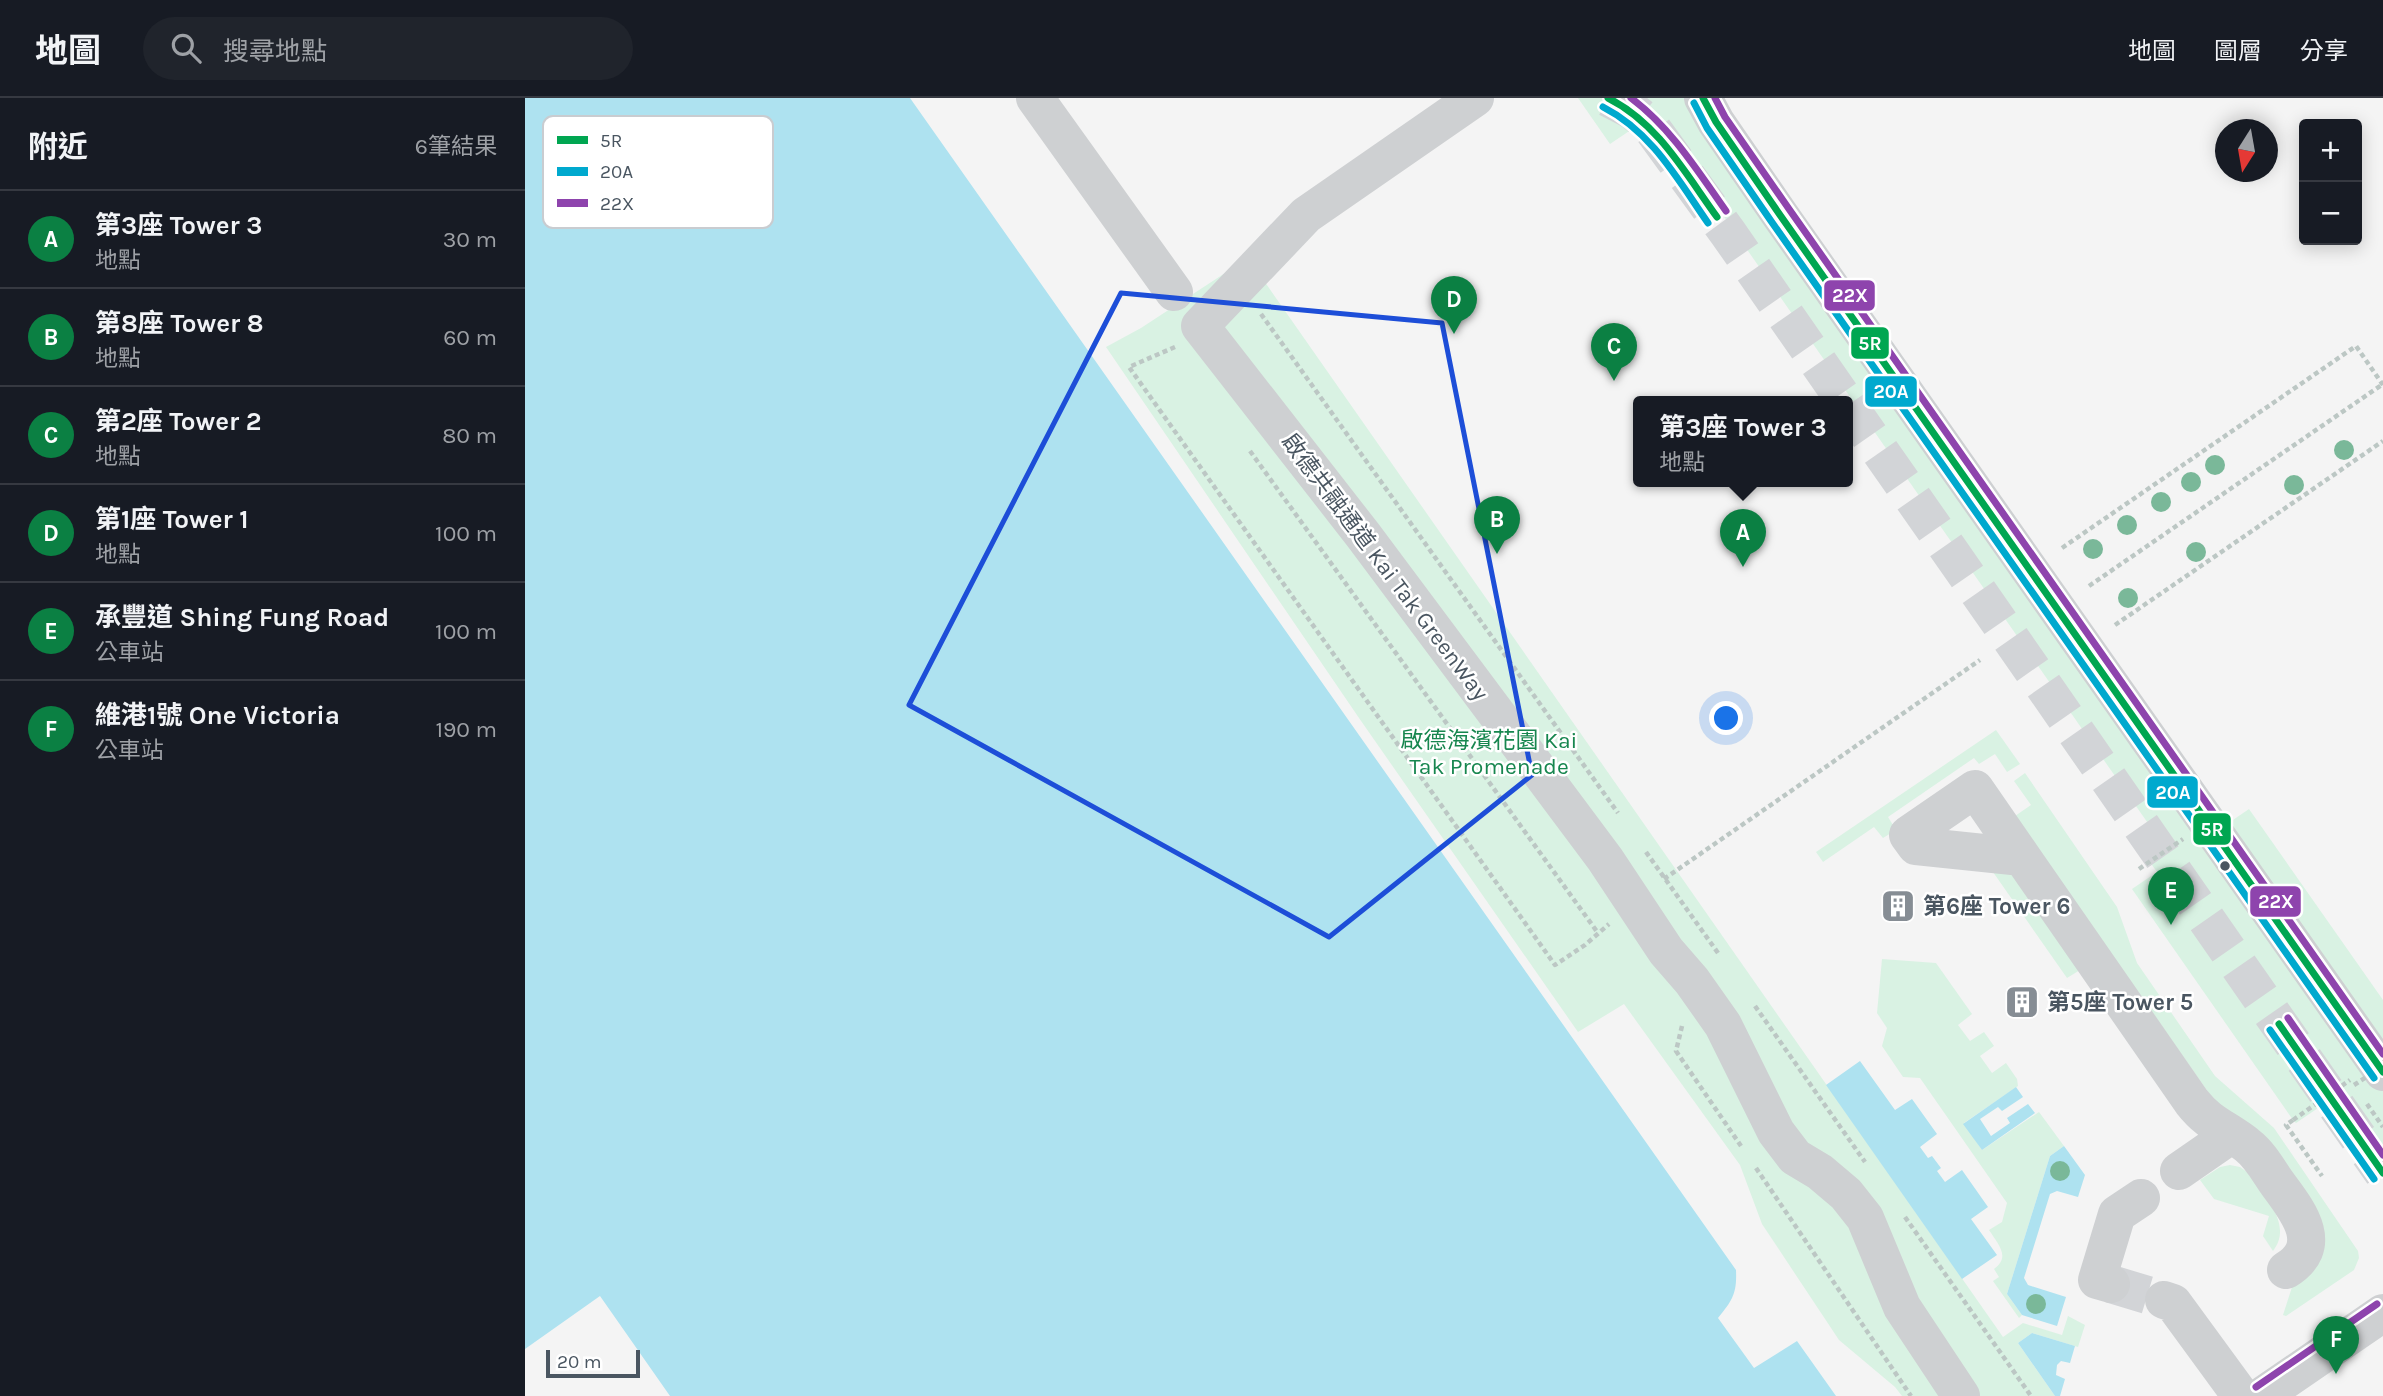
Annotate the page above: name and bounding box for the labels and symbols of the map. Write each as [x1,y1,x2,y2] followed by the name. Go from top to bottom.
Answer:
[543,116,773,228] legend
[2215,119,2278,182] north arrow
[600,130,622,152] text: 5R
[600,161,633,183] text: 20A
[600,193,634,215] text: 22X
[1431,276,1477,334] pin: D
[1823,279,1876,312] line badge: 22X
[1832,285,1868,307] text: 22X
[1591,323,1637,381] pin: C
[1850,326,1890,360] line badge: 5R
[1858,333,1882,355] text: 5R
[1864,375,1918,408] line badge: 20A
[1873,381,1909,403] text: 20A
[1276,428,1494,706] street label: 啟德共融通道 Kai Tak GreenWay
[1474,496,1520,554] pin: B
[1720,509,1766,567] pin: A
[1709,701,1743,735] your location
[1401,727,1577,780] park label: 啟德海濱花園 Kai Tak Promenade
[2146,775,2199,809] line badge: 20A
[2155,782,2191,804] text: 20A
[2192,812,2232,846] line badge: 5R
[2200,819,2224,841] text: 5R
[2218,859,2232,873] unlabelled marker
[2148,867,2194,925] pin: E
[2249,885,2302,918] line badge: 22X
[1879,887,1917,925] building icon: 第6座 Tower 6
[2258,891,2294,913] text: 22X
[1923,893,2070,920] place label: 第6座 Tower 6
[2003,983,2041,1021] building icon: 第5座 Tower 5
[2047,989,2193,1016] place label: 第5座 Tower 5
[2313,1316,2359,1374] pin: F
[546,1347,641,1379] scale bar

